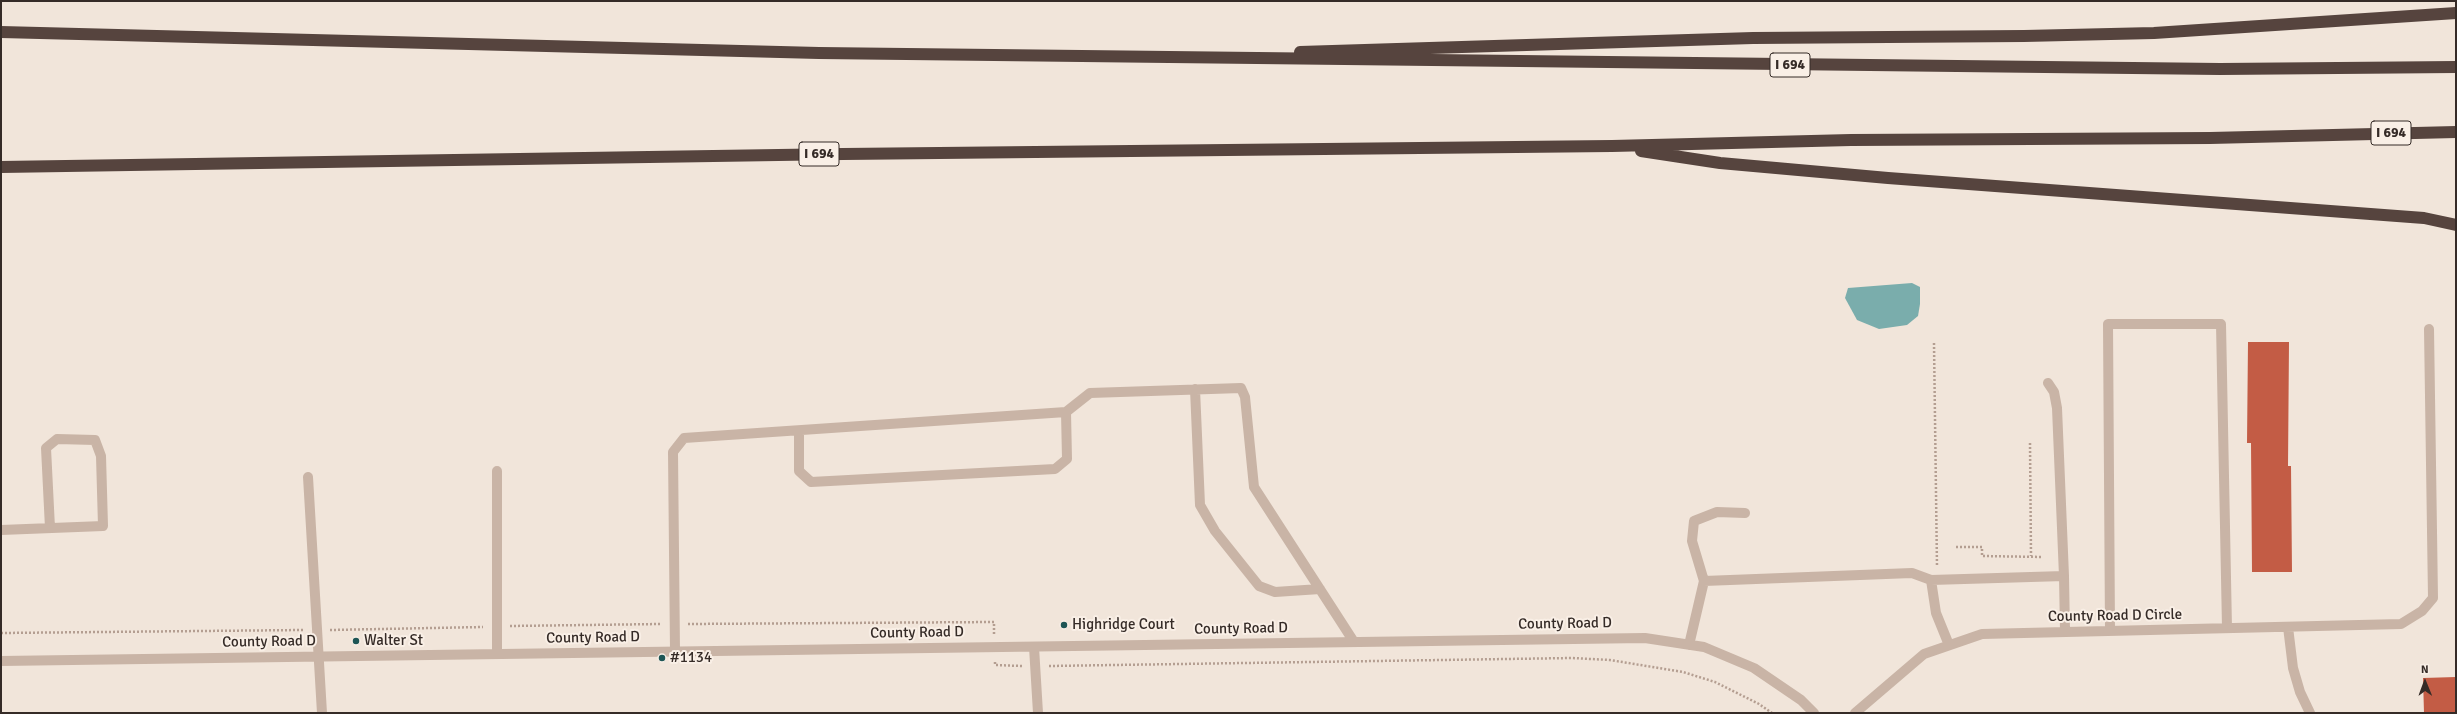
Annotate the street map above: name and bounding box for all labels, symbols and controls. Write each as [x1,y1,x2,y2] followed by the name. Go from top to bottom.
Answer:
[1770,53,1810,77] road number: I 694
[2371,121,2411,145] road number: I 694
[799,142,839,166] road number: I 694
[2048,606,2182,626] street label: County Road D Circle
[1518,614,1612,634] street label: County Road D
[1072,616,1175,634] place label: Highridge Court
[1194,619,1288,639] street label: County Road D
[1059,620,1069,630] marker: Highridge Court
[870,623,964,643] street label: County Road D
[546,628,640,648] street label: County Road D
[222,632,316,652] street label: County Road D
[364,632,423,650] place label: Walter St
[351,636,361,646] marker: Walter St
[670,649,712,667] place label: #1134
[657,653,667,663] marker: #1134
[2405,662,2445,702] north arrow
[2421,663,2429,676] text: N

